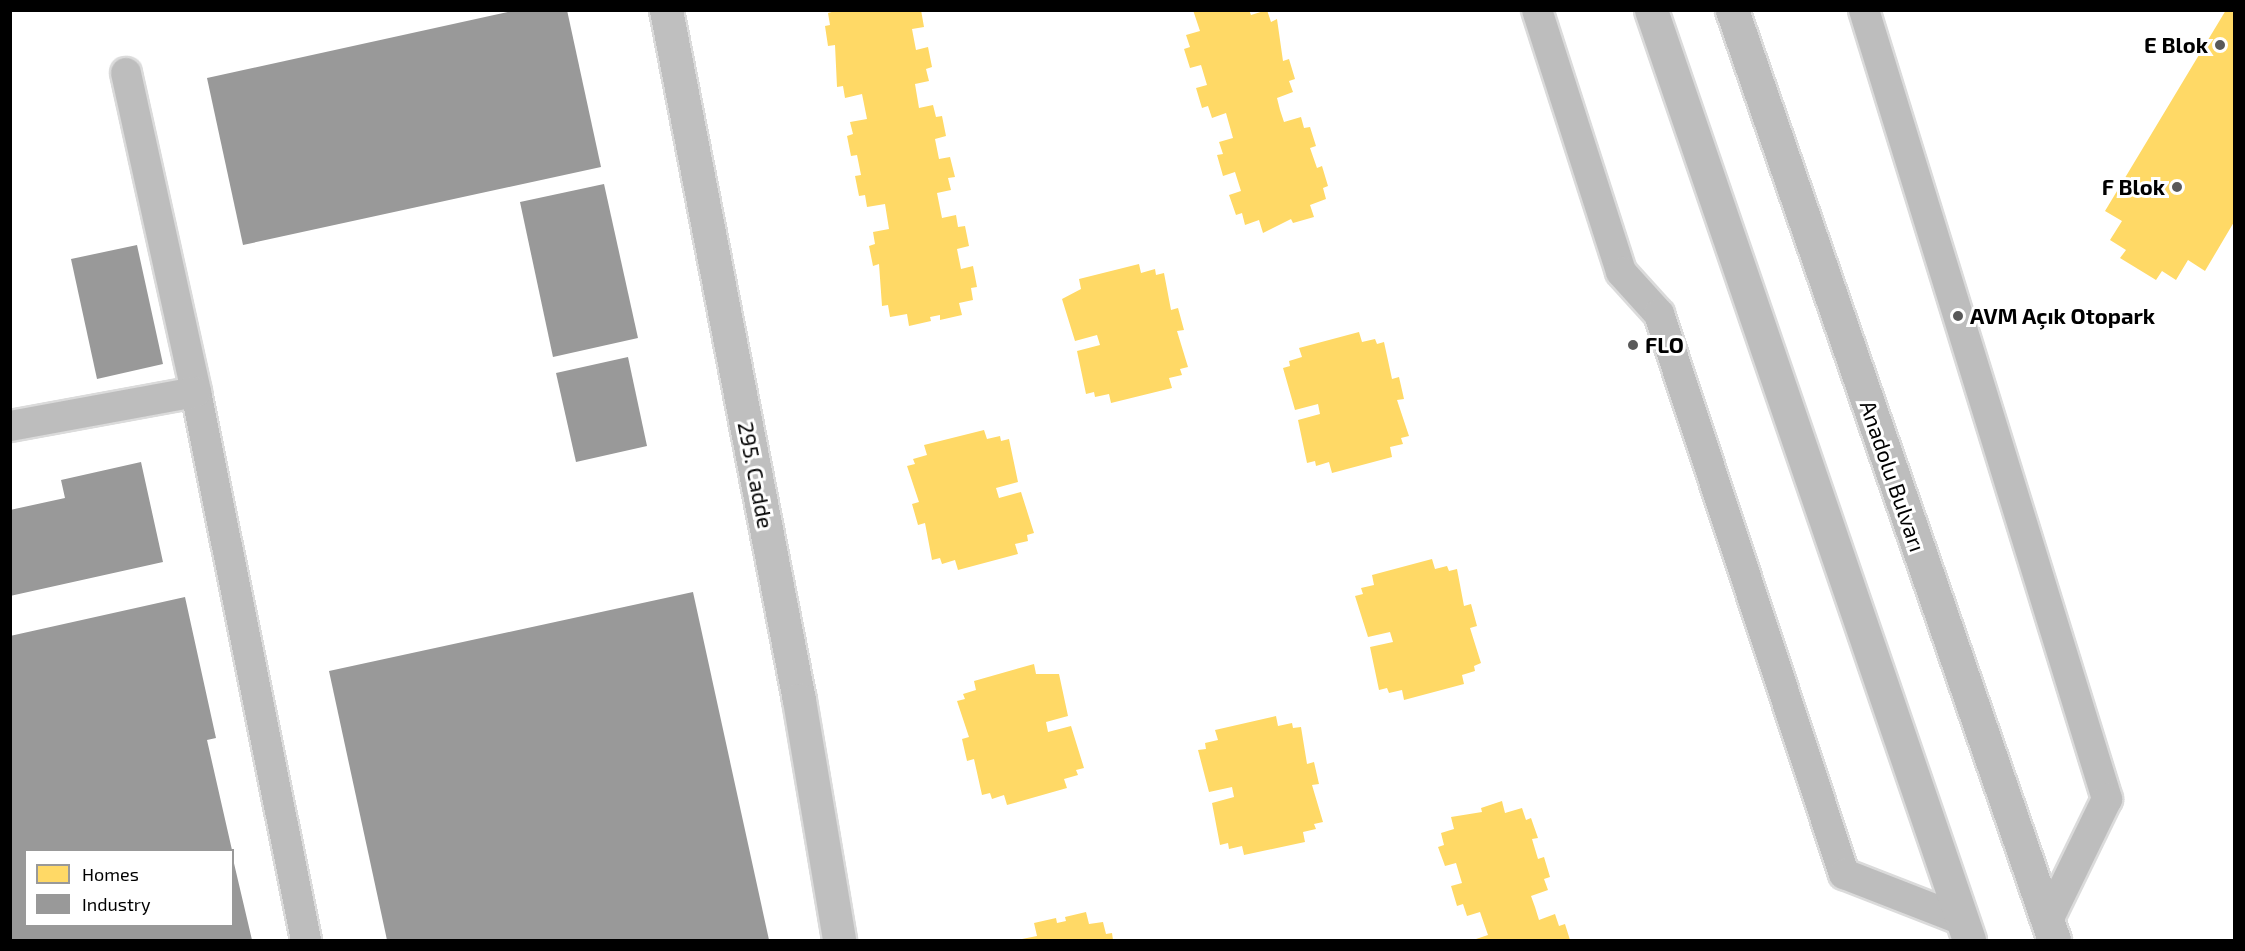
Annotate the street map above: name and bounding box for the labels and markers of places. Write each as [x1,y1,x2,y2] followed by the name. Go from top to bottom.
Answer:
[2144,32,2208,58] place label: E Blok
[2213,38,2227,52] marker: E Blok
[2101,174,2165,200] place label: F Blok
[2170,180,2184,194] marker: F Blok
[1970,303,2156,329] place label: AVM Açık Otopark
[1951,309,1965,323] marker: AVM Açık Otopark
[1645,332,1684,358] place label: FLO
[1626,338,1640,352] marker: FLO

